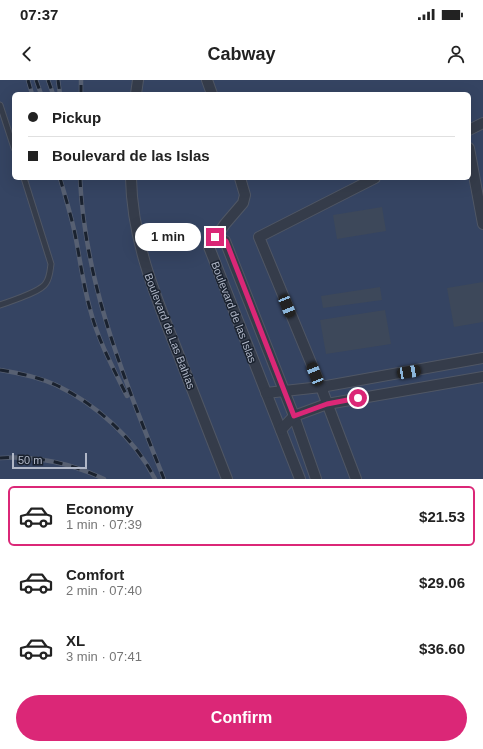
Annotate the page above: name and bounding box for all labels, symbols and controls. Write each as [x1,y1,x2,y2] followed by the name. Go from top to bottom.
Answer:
[20,6,58,23] text: 07:37
[16,43,38,65] icon: back
[445,43,467,65] icon: person
[207,44,276,64] text: Cabway
[52,109,101,126] text: Pickup
[52,147,210,164] text: Boulevard de las Islas
[135,223,201,251] callout: 1 min
[206,228,224,246] route end
[151,229,185,244] text: 1 min
[209,260,259,365] street label: Boulevard de las Islas
[142,271,198,391] street label: Boulevard de Las Bahías
[277,293,297,319] car
[305,361,325,387] car
[396,364,422,380] car
[349,389,367,407] route start
[12,451,87,470] scale bar
[18,454,42,466] text: 50 m
[18,498,54,534] icon: car
[66,500,134,517] text: Economy
[419,508,465,525] text: $21.53
[66,517,142,532] text: 1 min · 07:39
[18,564,54,600] icon: car
[66,566,124,583] text: Comfort
[419,574,465,591] text: $29.06
[66,583,142,598] text: 2 min · 07:40
[18,630,54,666] icon: car
[66,632,85,649] text: XL
[419,640,465,657] text: $36.60
[66,649,142,664] text: 3 min · 07:41
[16,695,467,741] button: Confirm

